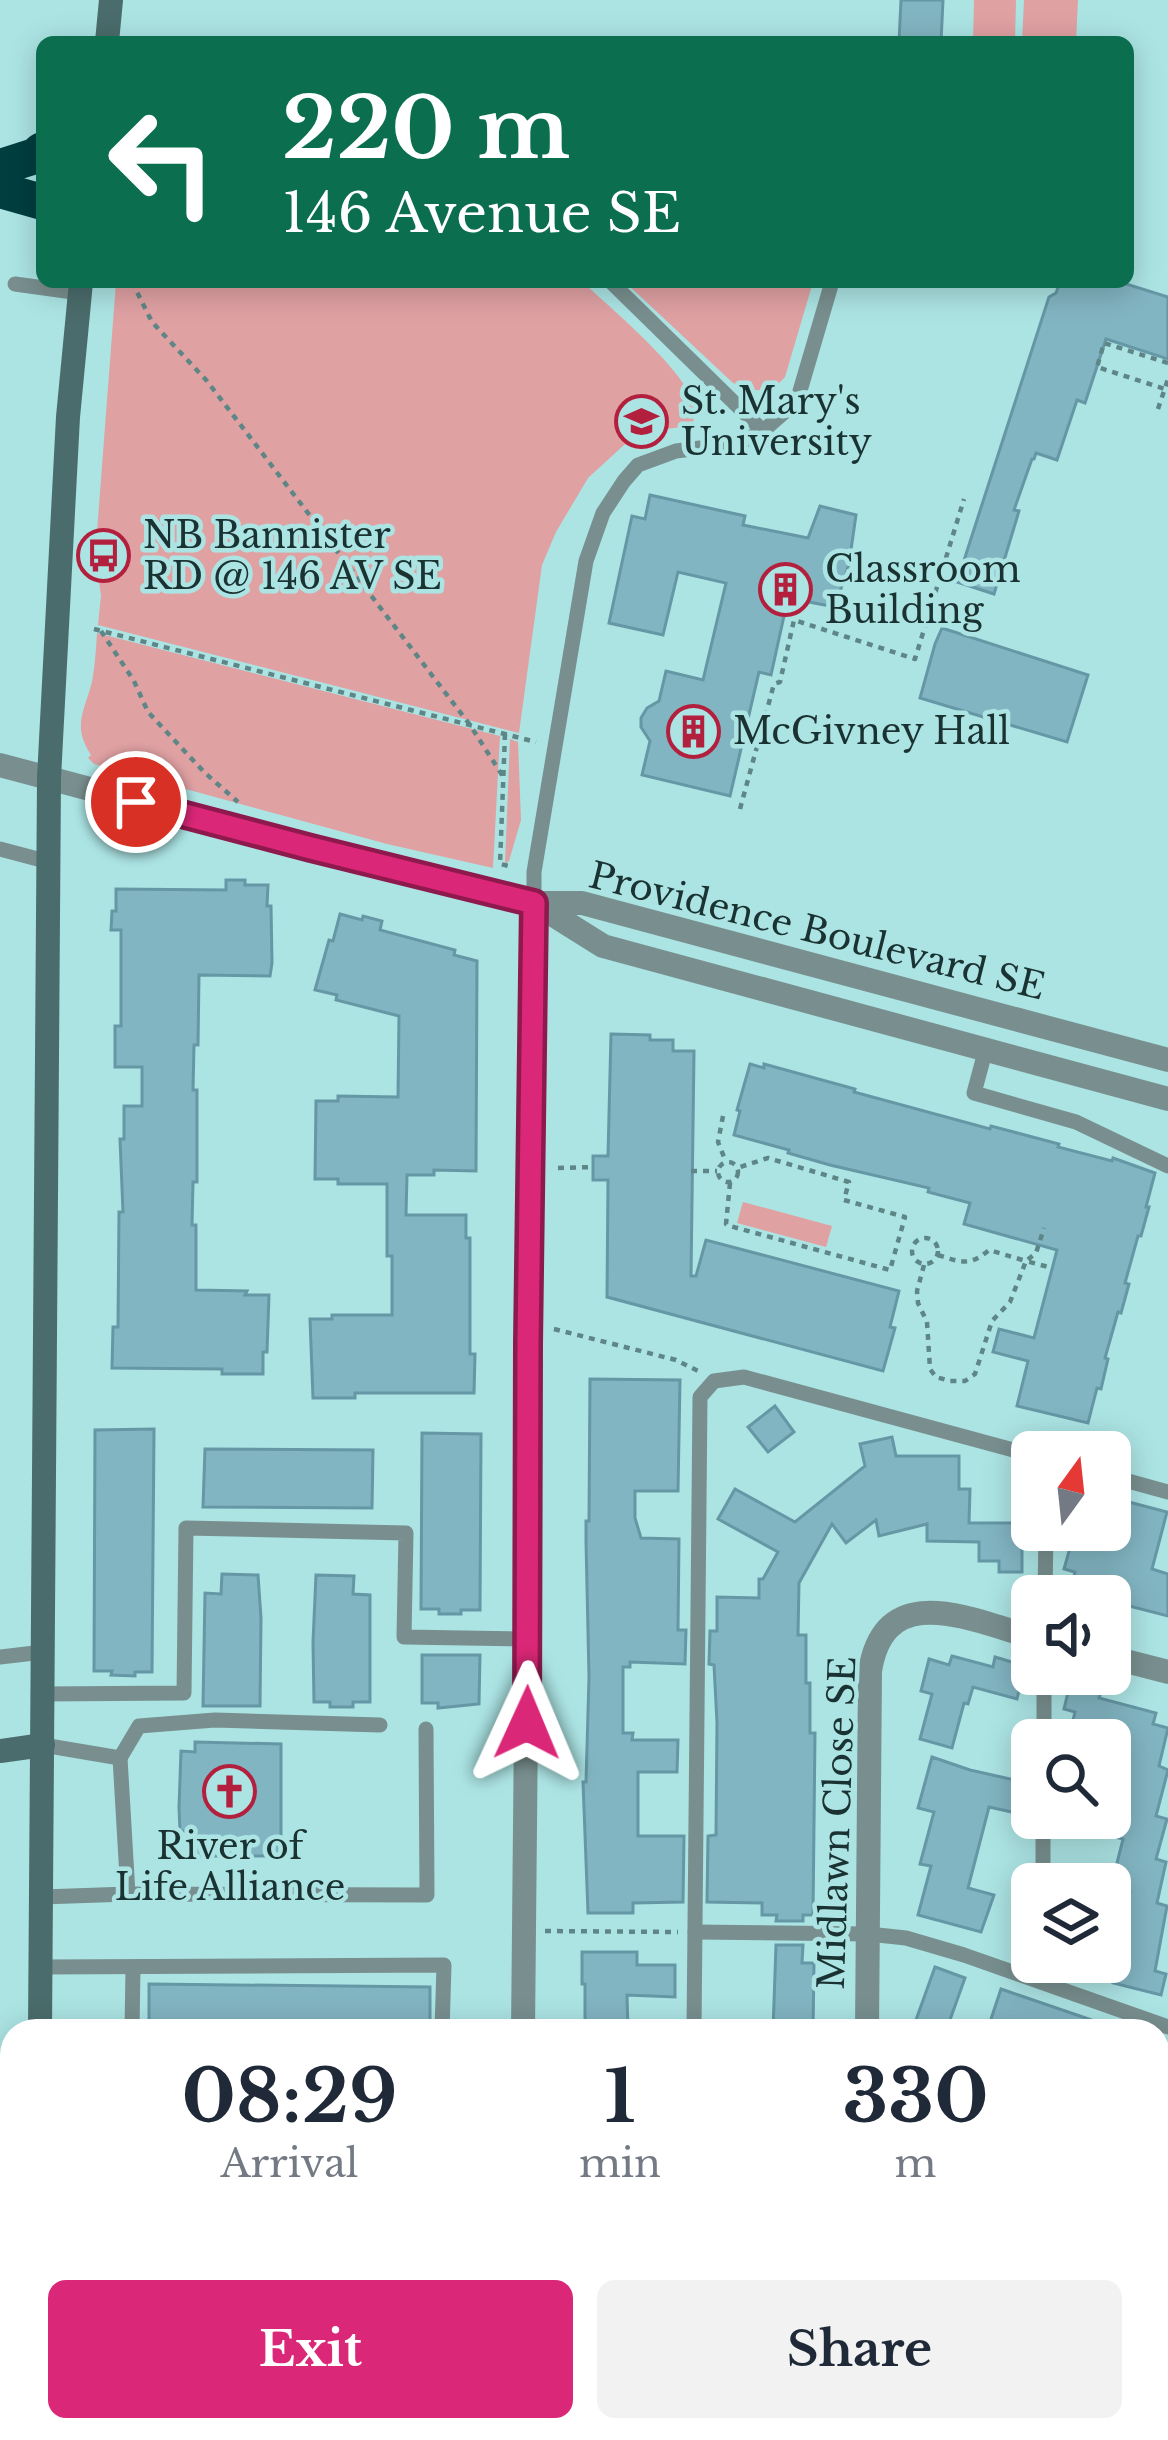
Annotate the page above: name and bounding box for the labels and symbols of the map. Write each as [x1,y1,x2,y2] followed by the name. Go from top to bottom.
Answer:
[681,379,872,465] place label: St. Mary's University
[614,394,670,450] school or university icon: St. Mary's University
[143,513,442,599] place label: NB Bannister RD @ 146 AV SE
[76,528,132,584] bus stop icon: NB Bannister RD @ 146 AV SE
[825,547,1021,633] place label: Classroom Building
[758,562,814,618] building icon: Classroom Building
[666,703,722,759] building icon: McGivney Hall
[733,709,1010,754] place label: McGivney Hall
[85,751,187,853] pin
[584,853,1050,1009] street label: Providence Boulevard SE
[1011,1431,1131,1551] north arrow
[809,1656,865,1990] street label: Midlawn Close SE
[464,1660,590,1786] position arrow
[202,1763,258,1819] church icon: River of Life Alliance
[115,1824,345,1910] place label: River of Life Alliance

